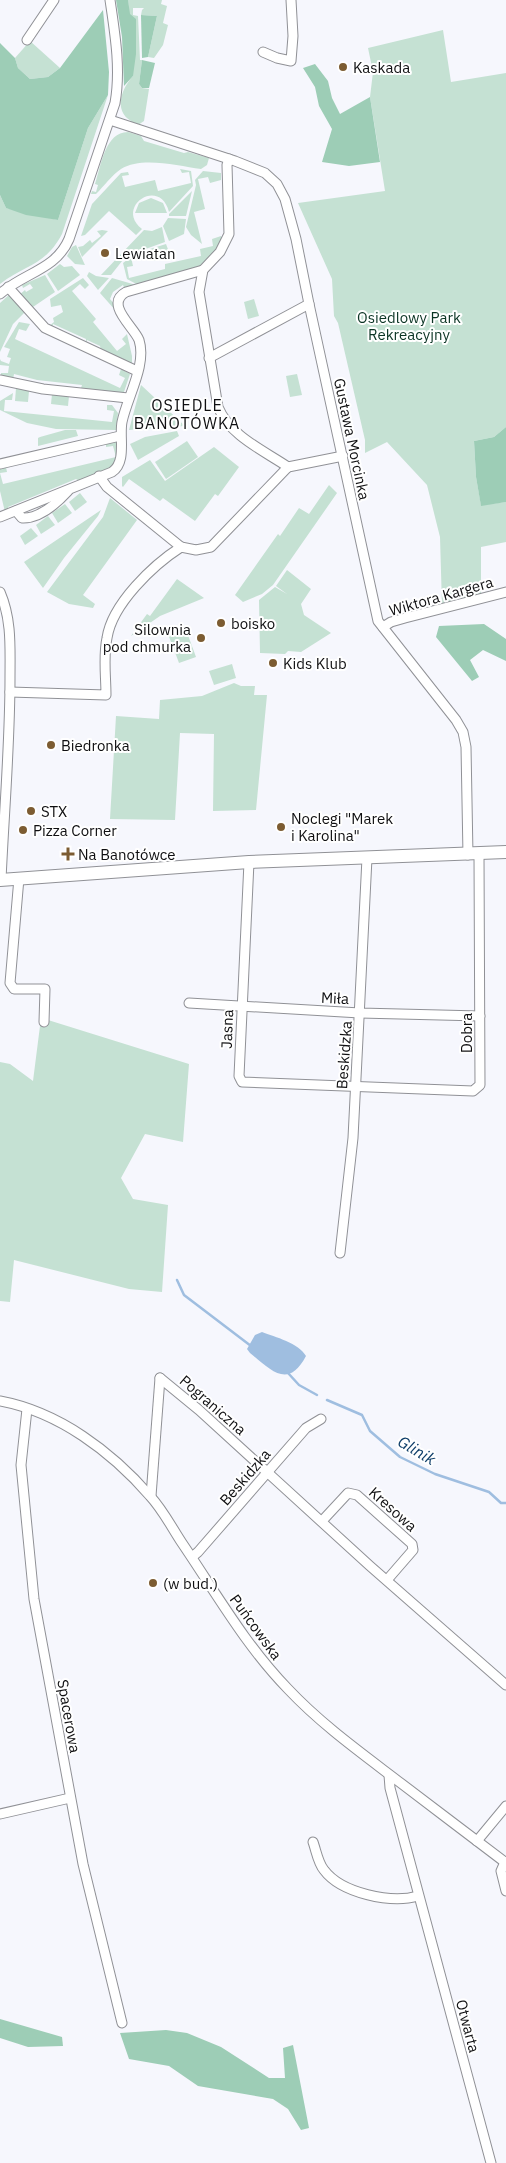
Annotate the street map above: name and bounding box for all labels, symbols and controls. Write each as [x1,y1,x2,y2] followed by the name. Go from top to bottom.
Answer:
[353,58,410,77] place label: Kaskada
[337,61,349,73] marker: Kaskada
[115,244,176,263] place label: Lewiatan
[99,247,111,259] marker: Lewiatan
[357,308,461,344] park label: Osiedlowy Park Rekreacyjny
[330,376,374,502] street label: Gustawa Morcinka
[134,395,240,433] district label: OSIEDLE BANOTÓWKA
[387,572,495,620] street label: Wiktora Kargera
[231,614,275,633] place label: boisko
[215,617,227,629] marker: boisko
[103,620,191,656] place label: Silownia pod chmurka
[195,632,207,644] marker: Silownia pod chmurka
[283,654,347,673] place label: Kids Klub
[267,657,279,669] marker: Kids Klub
[61,736,130,755] place label: Biedronka
[45,739,57,751] marker: Biedronka
[41,802,67,821] place label: STX
[25,805,37,817] marker: STX
[291,809,393,845] place label: Noclegi "Marek i Karolina"
[33,821,117,840] place label: Pizza Corner
[275,821,287,833] marker: Noclegi "Marek i Karolina"
[17,824,29,836] marker: Pizza Corner
[78,845,176,864] place label: Na Banotówce
[62,848,74,860] marker: Na Banotówce
[320,988,350,1008] street label: Miła
[217,1009,237,1049] street label: Jasna
[457,1013,476,1053] street label: Dobra
[332,1020,356,1090] street label: Beskidzka
[176,1371,250,1439] street label: Pograniczna
[394,1431,440,1469] water label: Glinik
[215,1445,275,1509] street label: Beskidzka
[365,1483,421,1535] street label: Kresowa
[163,1574,218,1593] place label: (w bud.)
[147,1577,159,1589] marker: (w bud.)
[226,1590,286,1664] street label: Puńcowska
[53,1678,85,1754] street label: Spacerowa
[452,1997,484,2055] street label: Otwarta

